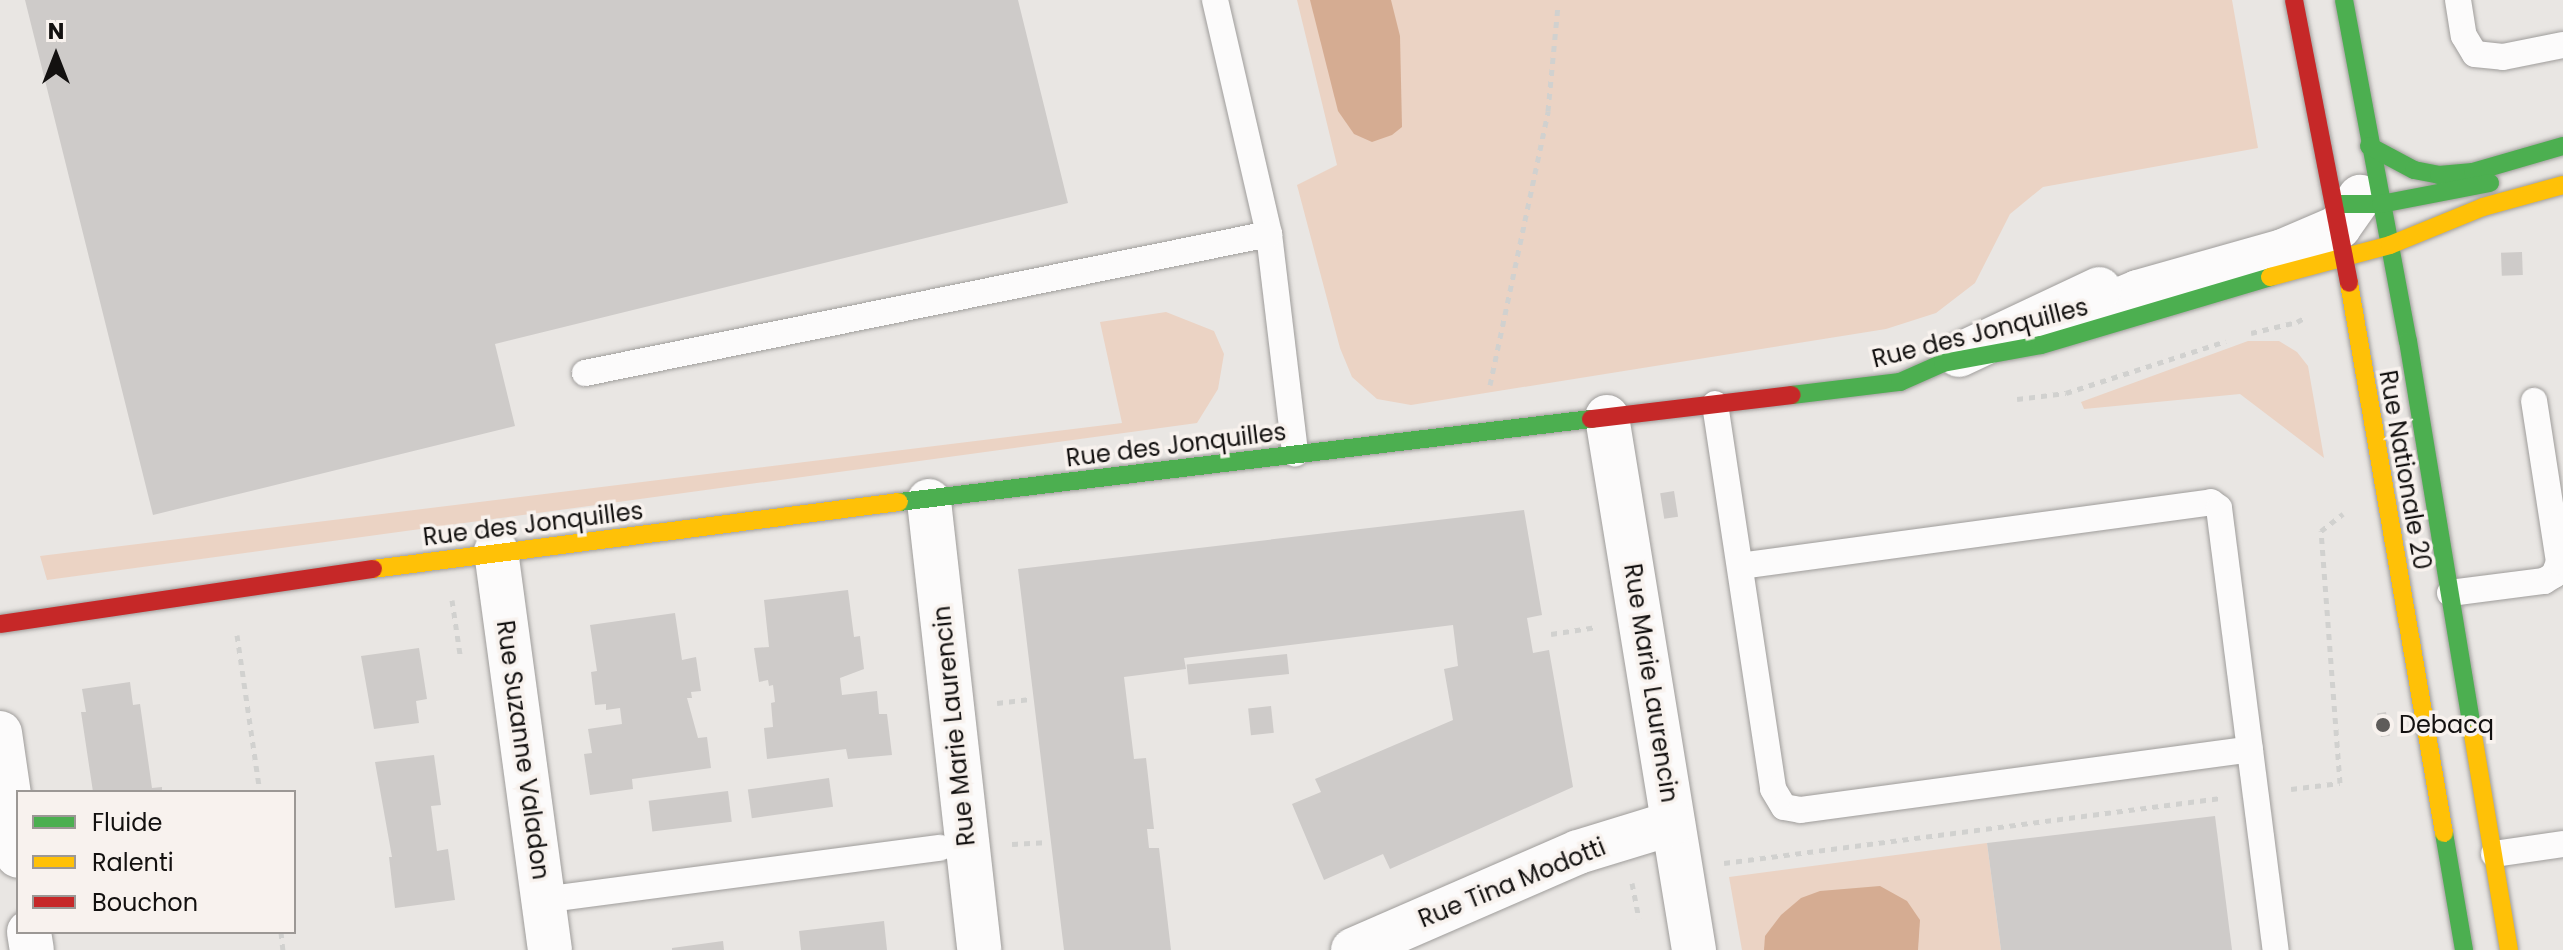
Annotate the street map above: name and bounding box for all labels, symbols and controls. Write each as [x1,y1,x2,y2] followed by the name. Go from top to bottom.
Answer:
[16,16,96,96] north arrow
[48,16,64,47] text: N
[1869,292,2091,374] street label: Rue des Jonquilles
[2373,368,2437,572] street label: Rue Nationale 20
[1064,417,1288,473] street label: Rue des Jonquilles
[421,496,645,552] street label: Rue des Jonquilles
[1618,562,1684,804] street label: Rue Marie Laurencin
[927,605,981,847] street label: Rue Marie Laurencin
[491,619,555,881] street label: Rue Suzanne Valadon
[2399,711,2494,739] place label: Debacq
[2374,716,2392,734] marker: Debacq
[16,790,296,934] legend
[92,806,162,839] text: Fluide
[1414,832,1610,934] street label: Rue Tina Modotti
[92,846,174,879] text: Ralenti
[92,886,198,919] text: Bouchon

